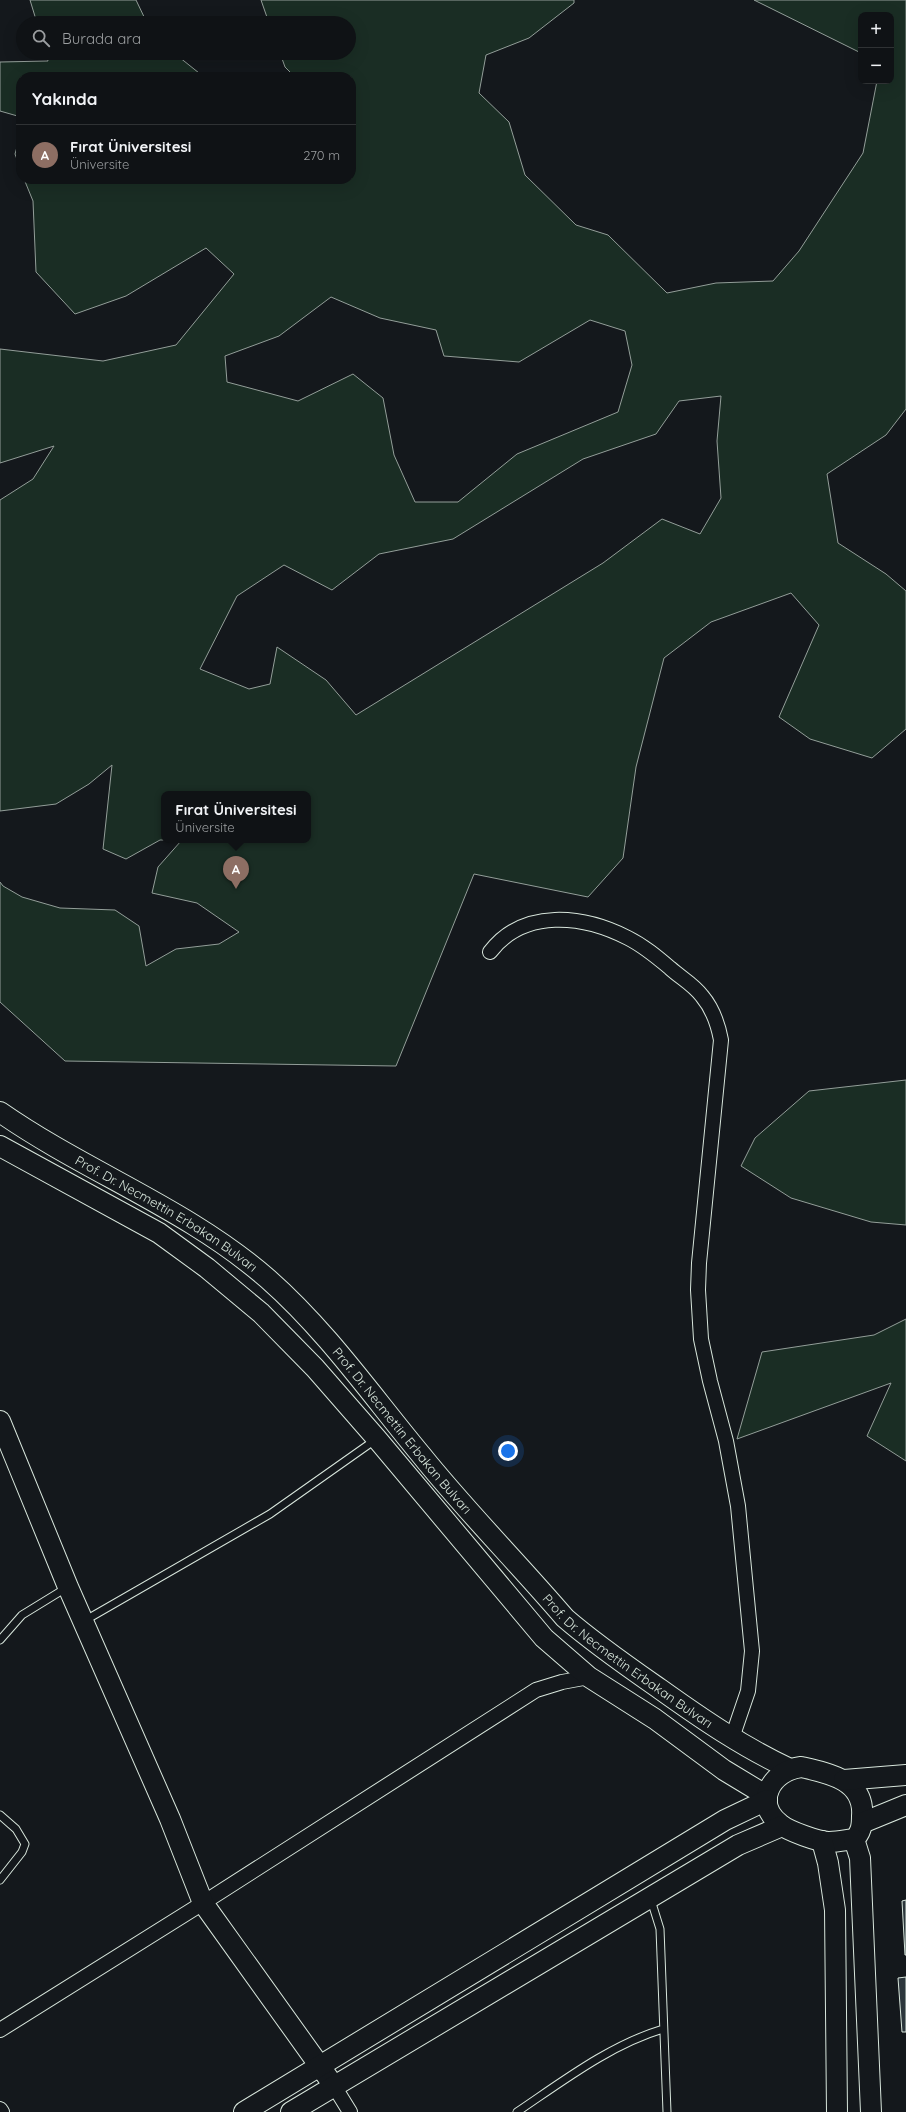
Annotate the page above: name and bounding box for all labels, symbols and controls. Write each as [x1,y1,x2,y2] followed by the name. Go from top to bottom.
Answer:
[858,12,894,84] map controls
[858,12,894,48] button: +
[16,16,356,60] search box
[30,27,52,49] icon: search
[62,29,141,48] text: Burada ara
[858,48,894,84] button: −
[32,88,97,109] text: Yakında
[70,137,191,156] text: Fırat Üniversitesi
[41,147,49,163] text: A
[303,147,340,163] text: 270 m
[70,156,129,172] text: Üniversite
[161,791,311,843] popup
[175,800,297,819] text: Fırat Üniversitesi
[175,819,235,835] text: Üniversite
[223,856,249,889] pin: A
[73,1152,261,1275] street label: Prof. Dr. Necmettin Erbakan Bulvarı
[329,1344,475,1517] street label: Prof. Dr. Necmettin Erbakan Bulvarı
[498,1441,518,1461] your location
[540,1590,716,1731] street label: Prof. Dr. Necmettin Erbakan Bulvarı

